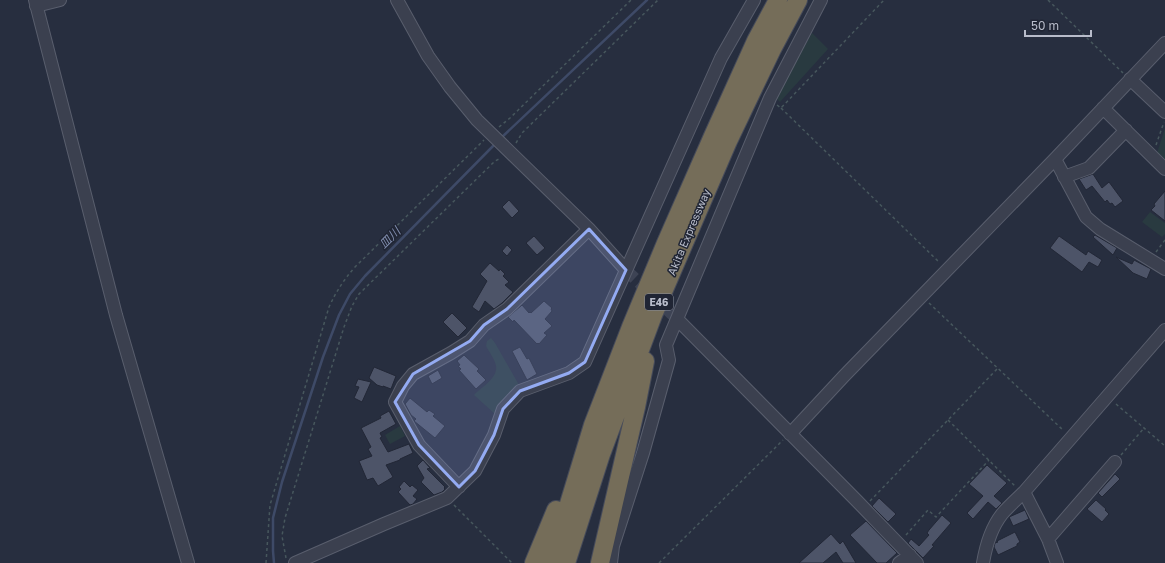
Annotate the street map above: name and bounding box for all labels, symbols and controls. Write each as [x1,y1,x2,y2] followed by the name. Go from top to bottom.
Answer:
[1025,12,1091,38] scale bar
[1031,18,1059,33] text: 50 m
[664,187,713,277] street label: Akita Expressway
[376,222,405,251] water label: 皿川
[645,294,673,310] road number: E46

